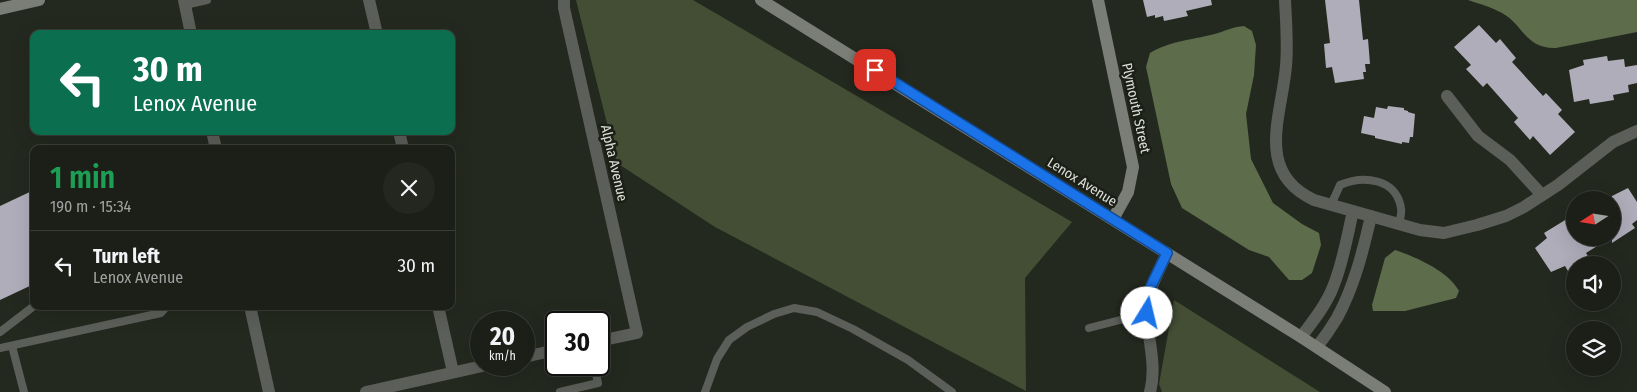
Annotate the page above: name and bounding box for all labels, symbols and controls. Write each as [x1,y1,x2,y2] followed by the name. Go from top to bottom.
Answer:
[133,48,203,90] text: 30 m
[854,49,896,91] pin
[50,50,115,115] icon: left
[861,56,889,84] icon: arrive
[1118,61,1154,155] street label: Plymouth Street
[133,90,257,117] text: Lenox Avenue
[597,123,631,203] street label: Alpha Avenue
[1044,154,1120,210] street label: Lenox Avenue
[50,160,115,196] text: 1 min
[383,162,435,214] button: close
[1566,191,1621,246] north arrow
[1566,191,1621,376] map controls
[50,197,131,216] text: 190 m · 15:34
[93,245,160,268] text: Turn left
[50,252,78,280] icon: left
[397,254,435,277] text: 30 m
[1566,256,1621,311] button: sound
[93,268,183,287] text: Lenox Avenue
[1120,286,1172,338] position arrow
[545,311,610,376] speed limit sign: 30
[1566,321,1621,376] button: layers
[490,322,515,352] text: 20
[489,349,516,363] text: km/h

